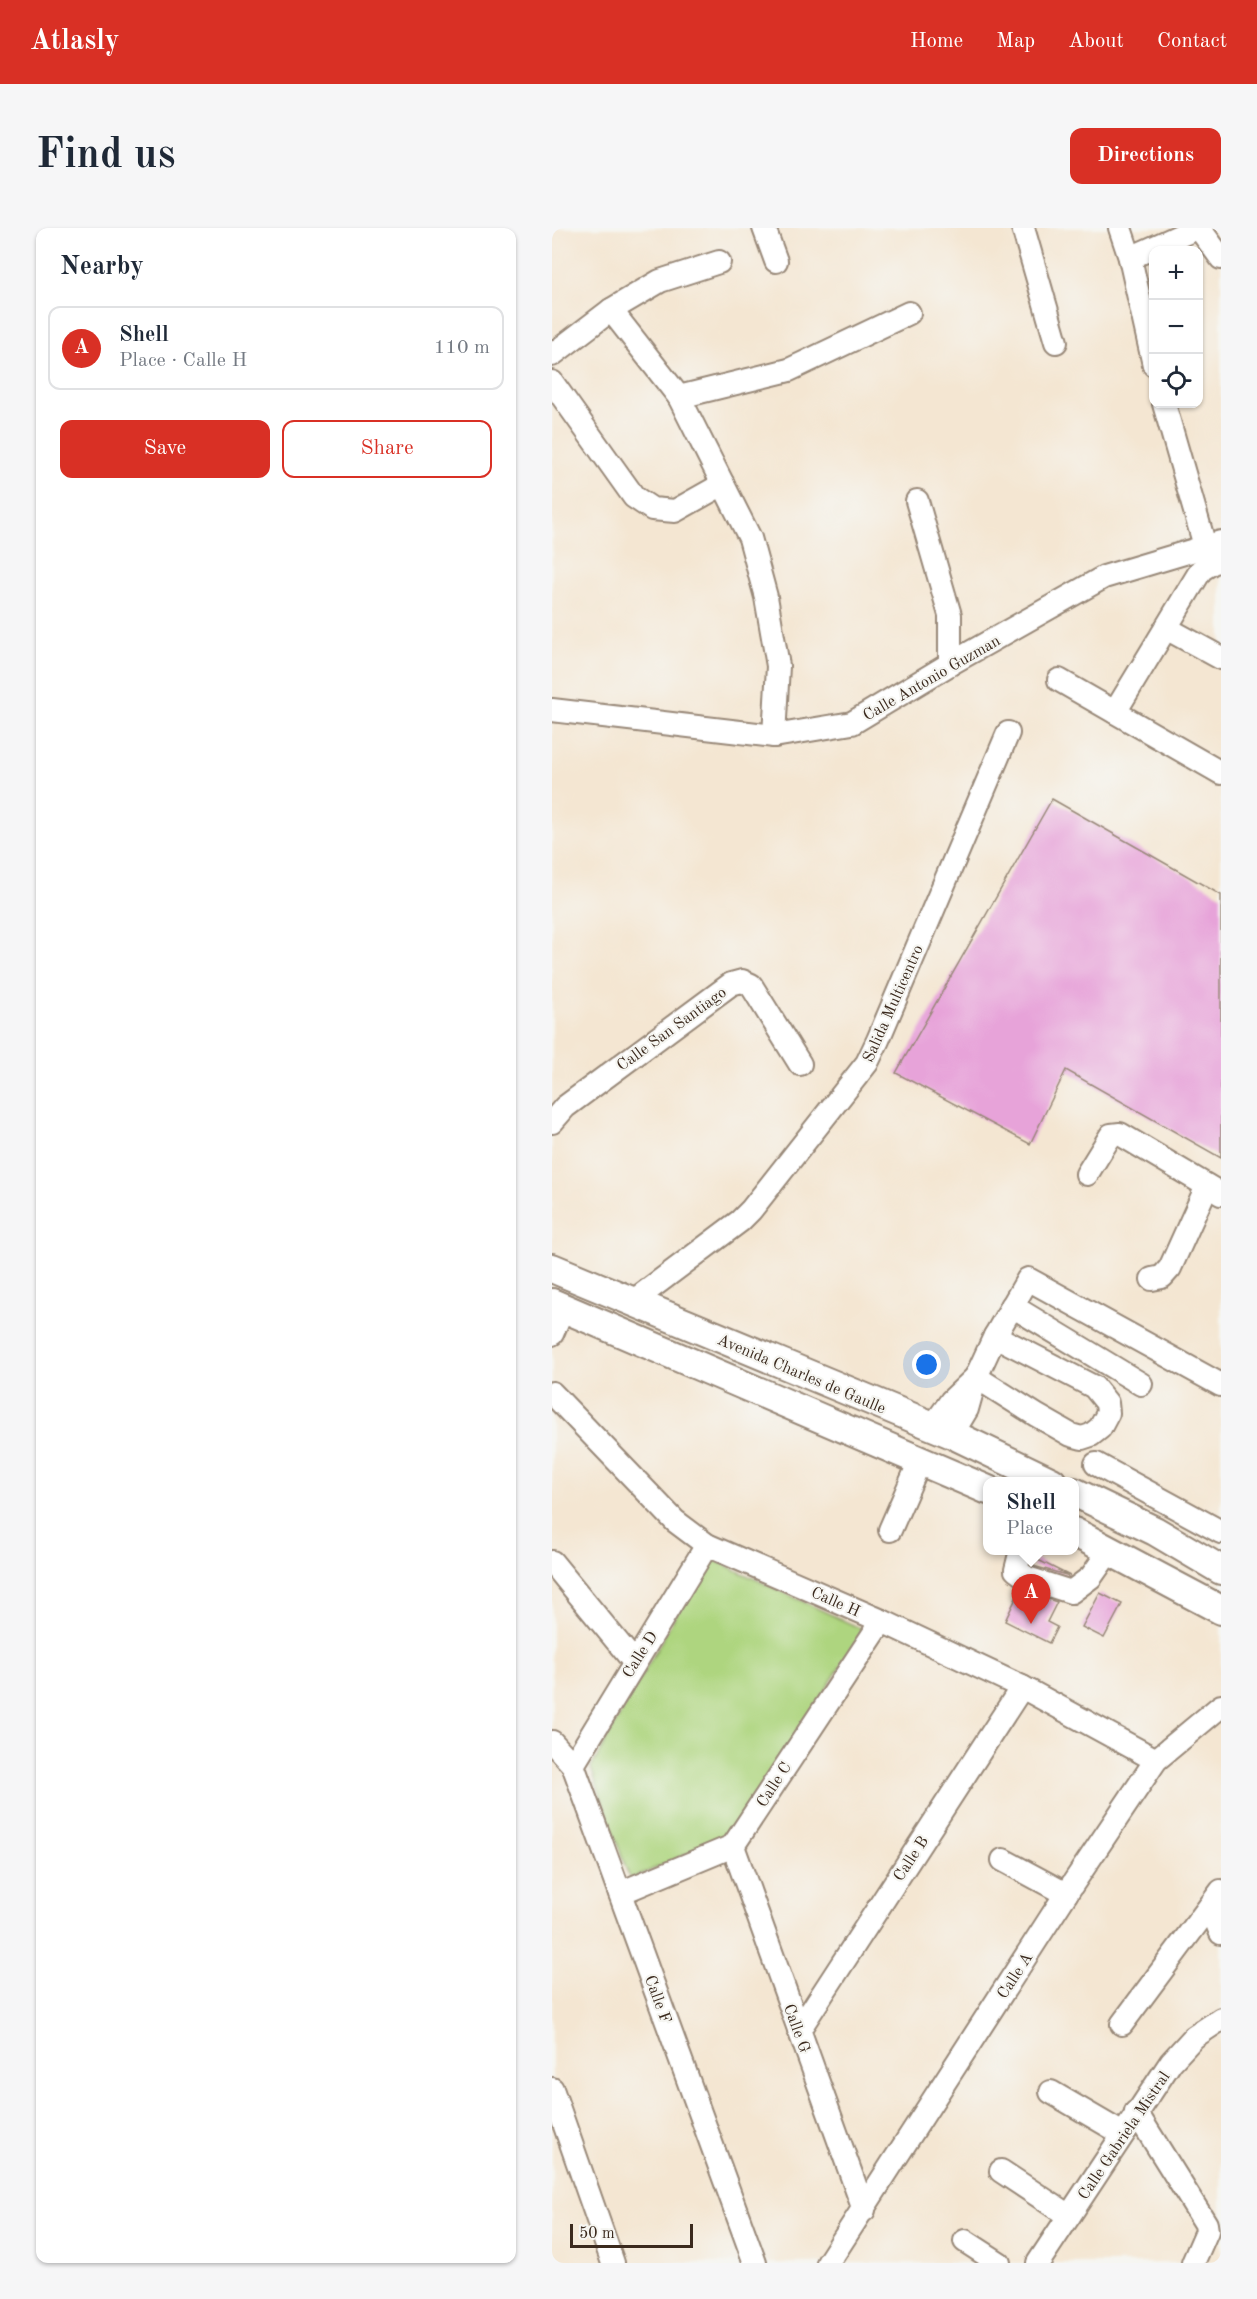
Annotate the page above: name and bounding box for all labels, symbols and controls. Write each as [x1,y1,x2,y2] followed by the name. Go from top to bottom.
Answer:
[30,28,120,56] text: Atlasly
[910,31,963,52] text: Home
[996,31,1035,52] text: Map
[1068,31,1124,52] text: About
[1157,31,1227,52] text: Contact
[1070,128,1221,184] button: Directions
[36,135,175,177] text: Find us
[1149,246,1203,408] map controls
[1149,246,1203,300] button: +
[60,254,144,280] text: Nearby
[1149,300,1203,354] button: −
[119,324,169,346] text: Shell
[74,338,89,358] text: A
[434,338,490,358] text: 110 m
[119,351,247,371] text: Place · Calle H
[1149,354,1203,408] button: locate
[60,420,270,478] button: Save
[282,420,492,478] button: Share
[861,633,1004,724] street label: Calle Antonio Guzman
[861,943,927,1065] street label: Salida Multicentro
[615,985,730,1075] street label: Calle San Santiago
[715,1332,888,1418] street label: Avenida Charles de Gaulle
[912,1350,941,1379] your location
[983,1477,1079,1555] popup
[1006,1492,1056,1514] text: Shell
[1006,1519,1053,1539] text: Place
[1012,1574,1050,1624] pin: A
[808,1585,862,1621] street label: Calle H
[620,1629,661,1681] street label: Calle D
[754,1760,795,1810] street label: Calle C
[891,1834,932,1884] street label: Calle B
[995,1950,1036,2002] street label: Calle A
[641,1973,673,2026] street label: Calle F
[780,2002,812,2056] street label: Calle G
[1076,2069,1173,2203] street label: Calle Gabriela Mistral
[570,2221,693,2248] scale bar
[579,2226,615,2242] text: 50 m

